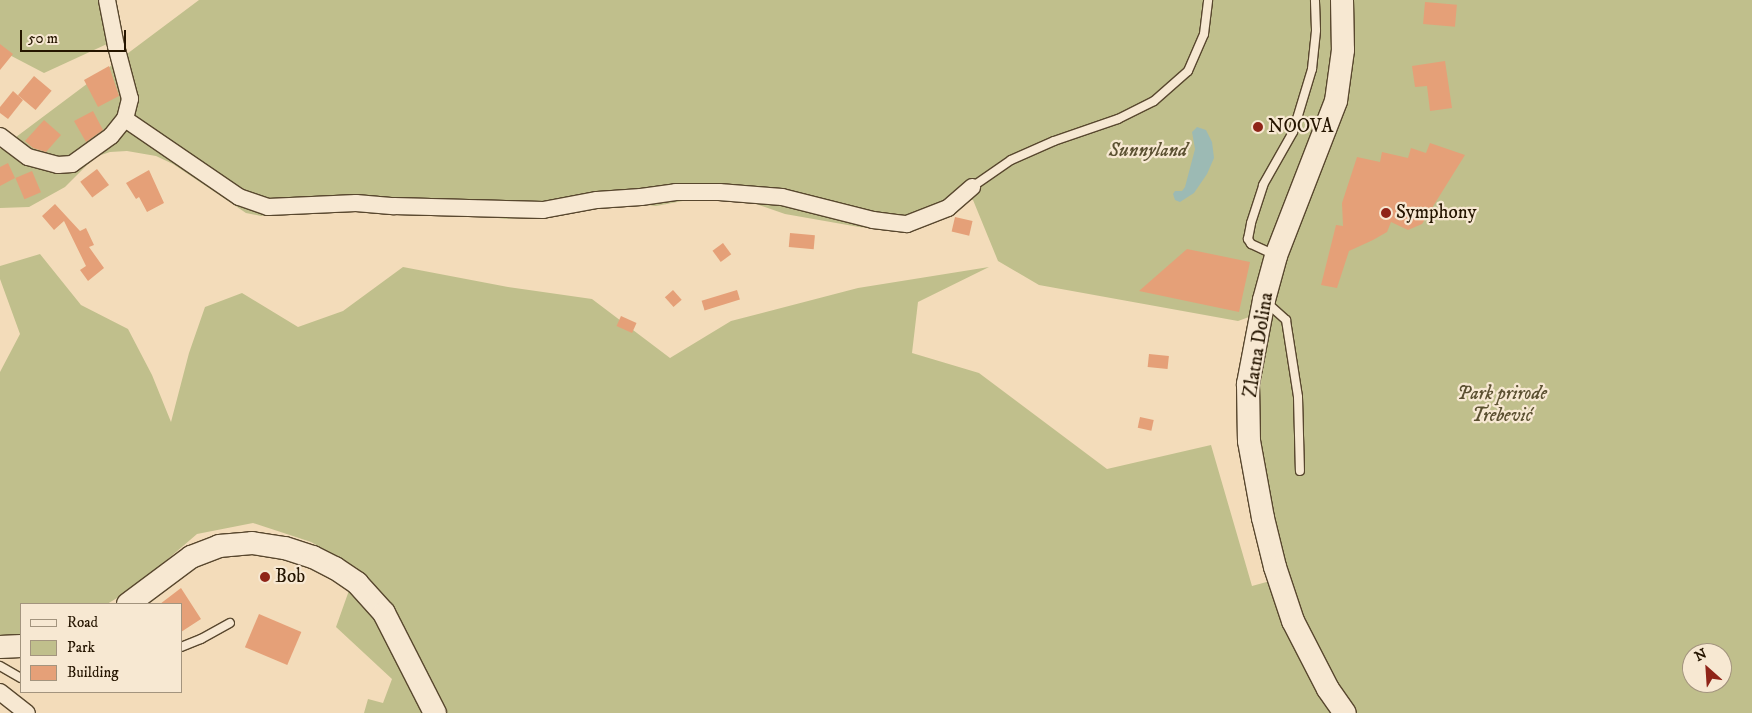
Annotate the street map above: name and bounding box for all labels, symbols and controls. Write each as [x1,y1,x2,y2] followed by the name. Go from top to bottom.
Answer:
[22,20,129,52] scale bar
[28,29,58,48] text: 50 m
[1268,116,1333,138] place label: NOOVA
[1252,121,1264,133] marker: NOOVA
[1109,140,1187,162] park label: Sunnyland
[1396,202,1476,224] place label: Symphony
[1380,207,1392,219] marker: Symphony
[1239,291,1279,399] street label: Zlatna Dolina
[1457,383,1547,427] park label: Park prirode Trebević
[275,566,305,588] place label: Bob
[259,571,271,583] marker: Bob
[20,603,182,693] legend
[67,613,98,632] text: Road
[67,638,95,657] text: Park
[1682,643,1732,693] north arrow
[1692,645,1710,666] text: N
[67,663,119,682] text: Building

